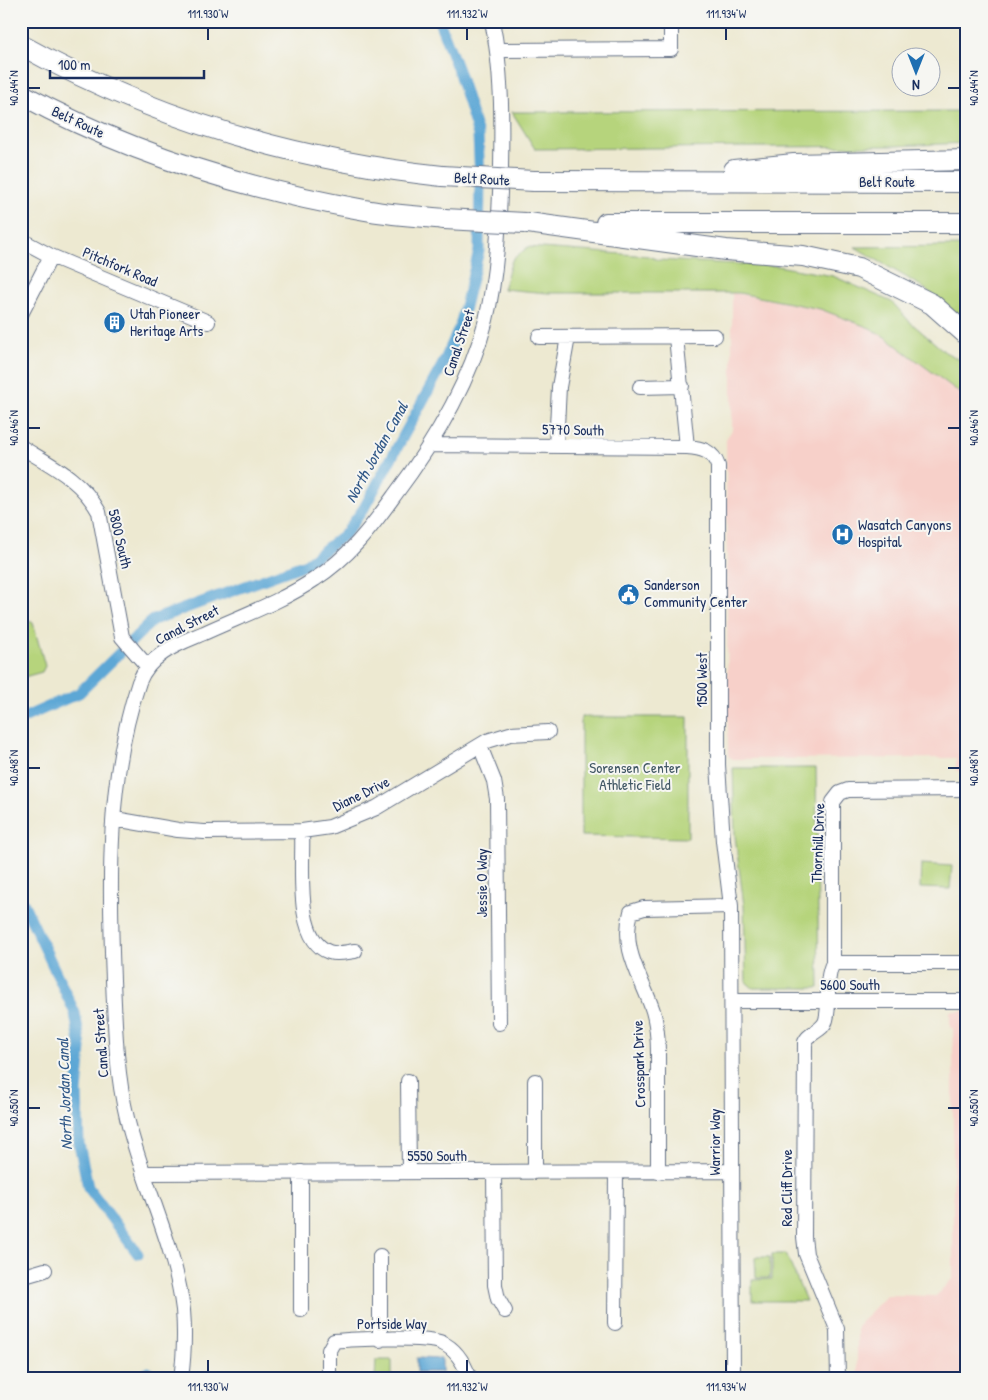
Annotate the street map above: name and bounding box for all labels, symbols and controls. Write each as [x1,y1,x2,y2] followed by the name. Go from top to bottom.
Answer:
[188,5,229,22] text: 111.930°W
[446,5,488,22] text: 111.932°W
[706,5,747,22] text: 111.934°W
[50,48,204,80] scale bar
[890,48,940,98] north arrow
[58,54,91,75] text: 100 m
[5,70,22,106] text: 40.644°N
[965,70,982,106] text: 40.644°N
[912,76,920,95] text: N
[48,100,108,143] street label: Belt Route
[453,167,511,190] street label: Belt Route
[859,171,915,192] street label: Belt Route
[80,241,161,292] street label: Pitchfork Road
[130,303,204,341] place label: Utah Pioneer Heritage Arts
[437,306,480,379] street label: Canal Street
[102,311,126,335] building icon: Utah Pioneer Heritage Arts
[339,397,413,506] water label: North Jordan Canal
[5,410,22,446] text: 40.646°N
[965,410,982,446] text: 40.646°N
[542,418,604,441] street label: 5770 South
[103,507,137,571] street label: 5800 South
[858,514,952,552] place label: Wasatch Canyons Hospital
[830,522,854,546] hospital icon: Wasatch Canyons Hospital
[644,574,748,612] place label: Sanderson Community Center
[616,582,640,606] public building icon: Sanderson Community Center
[151,599,223,650] street label: Canal Street
[691,652,712,707] street label: 1500 West
[5,750,22,786] text: 40.648°N
[965,750,982,786] text: 40.648°N
[589,757,681,795] park label: Sorensen Center Athletic Field
[329,771,393,816] street label: Diane Drive
[806,803,829,883] street label: Thornhill Drive
[471,848,492,918] street label: Jessie O Way
[820,974,880,995] street label: 5600 South
[88,1007,113,1078] street label: Canal Street
[626,1020,651,1108] street label: Crosspark Drive
[51,1037,77,1150] water label: North Jordan Canal
[5,1090,22,1126] text: 40.650°N
[965,1090,982,1126] text: 40.650°N
[704,1109,725,1175] street label: Warrior Way
[407,1145,467,1166] street label: 5550 South
[776,1149,797,1227] street label: Red Cliff Drive
[357,1313,427,1334] street label: Portside Way
[188,1378,229,1395] text: 111.930°W
[446,1378,488,1395] text: 111.932°W
[706,1378,747,1395] text: 111.934°W

